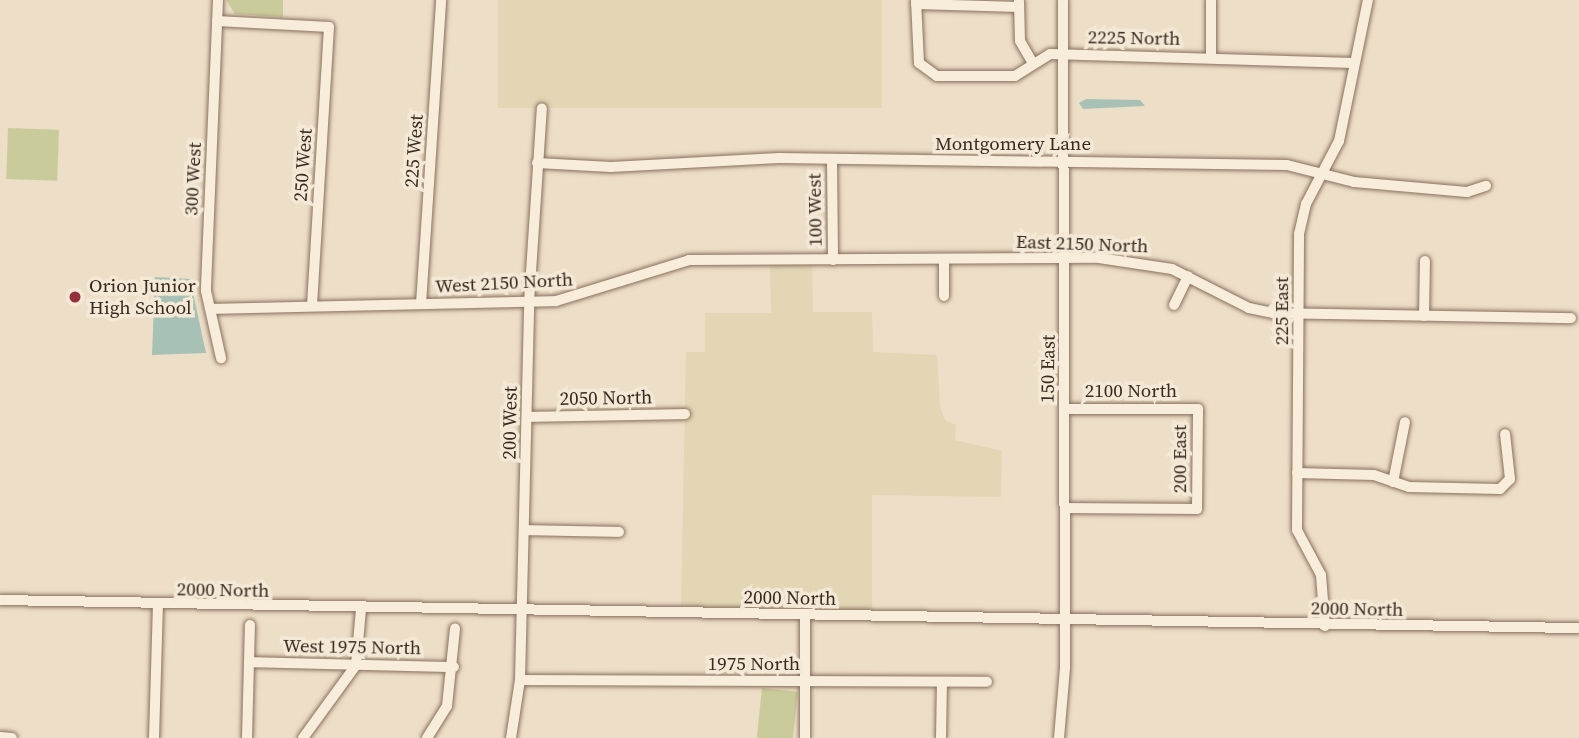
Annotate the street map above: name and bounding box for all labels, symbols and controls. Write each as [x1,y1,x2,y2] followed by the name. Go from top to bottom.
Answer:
[1088,26,1180,50] street label: 2225 North
[400,113,428,189] street label: 225 West
[289,127,317,203] street label: 250 West
[935,133,1091,155] street label: Montgomery Lane
[180,141,206,217] street label: 300 West
[803,173,827,247] street label: 100 West
[1015,230,1149,258] street label: East 2150 North
[434,268,574,298] street label: West 2150 North
[89,275,196,319] place label: Orion Junior High School
[1271,277,1293,345] street label: 225 East
[67,289,83,305] marker: Orion Junior High School
[1036,335,1060,403] street label: 150 East
[1085,380,1177,402] street label: 2100 North
[498,386,522,460] street label: 200 West
[560,386,652,410] street label: 2050 North
[1169,425,1191,493] street label: 200 East
[177,578,269,602] street label: 2000 North
[744,586,836,610] street label: 2000 North
[1311,597,1403,621] street label: 2000 North
[283,634,421,660] street label: West 1975 North
[708,653,800,675] street label: 1975 North

